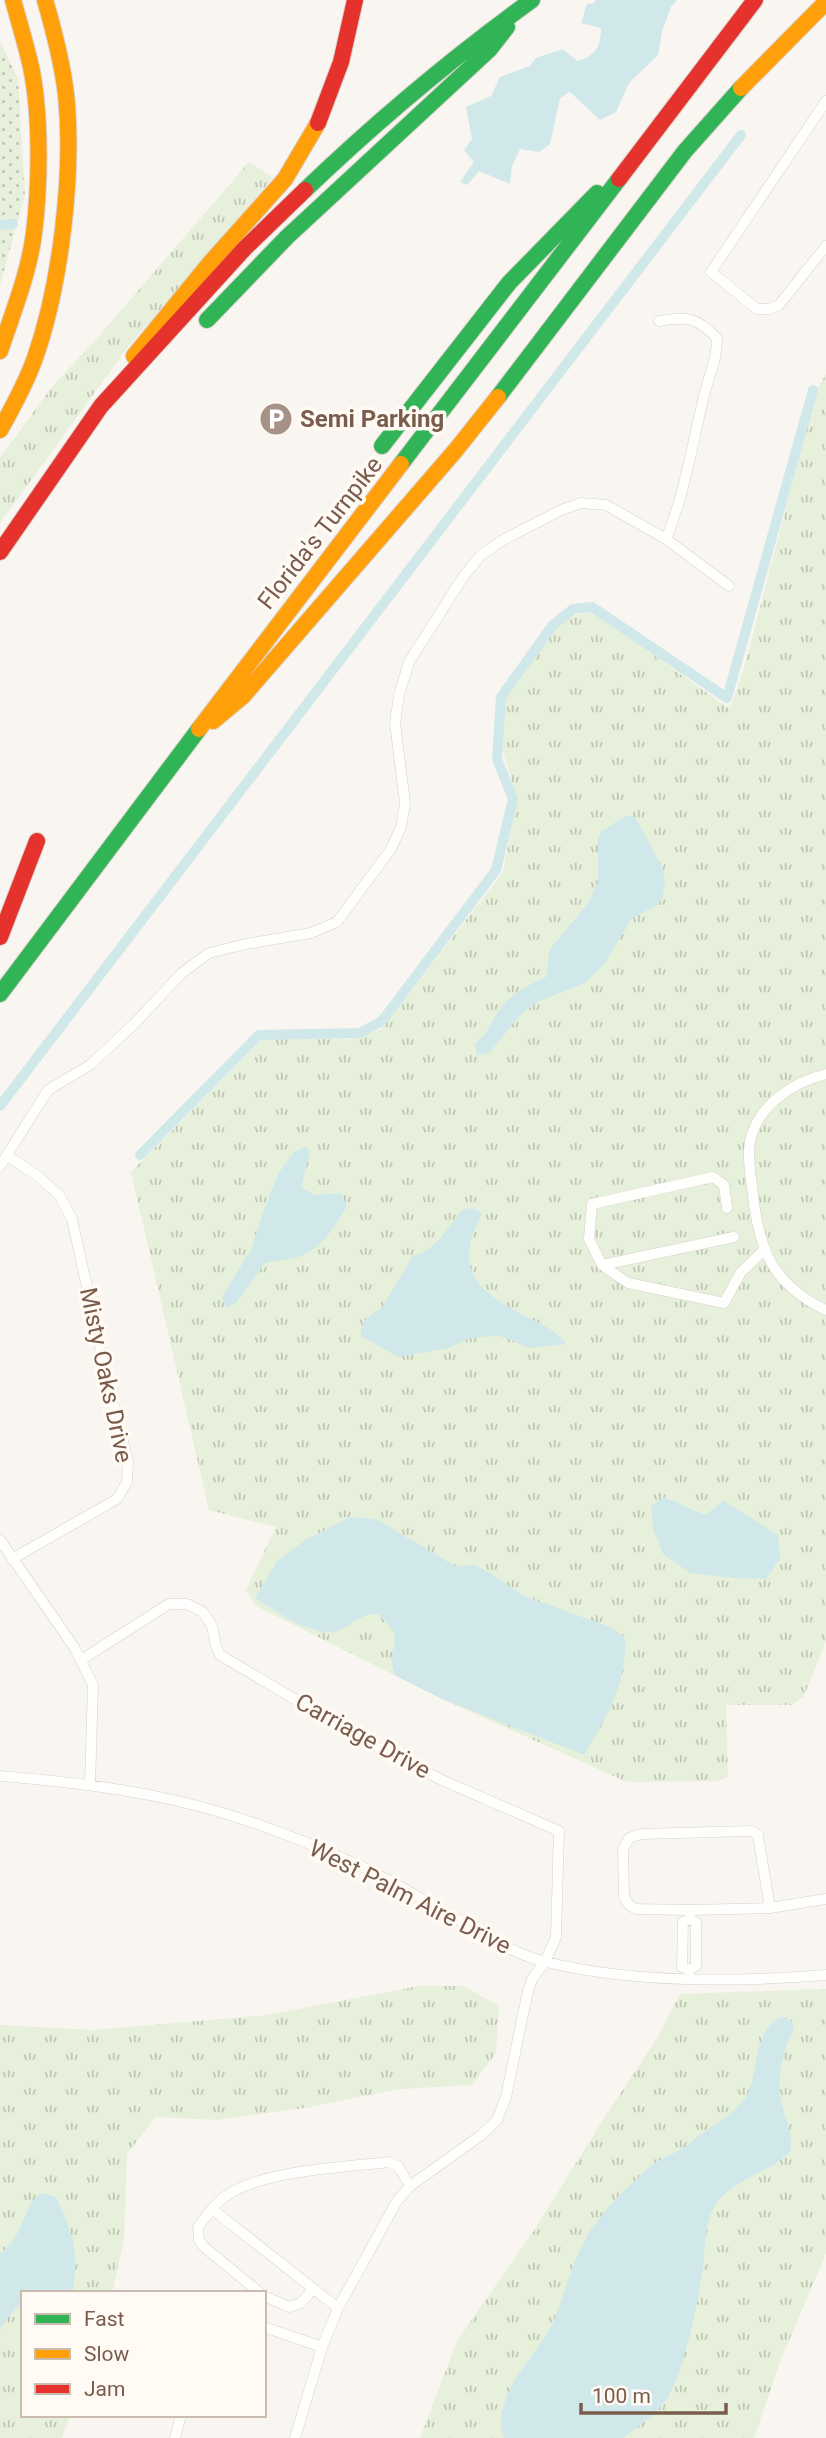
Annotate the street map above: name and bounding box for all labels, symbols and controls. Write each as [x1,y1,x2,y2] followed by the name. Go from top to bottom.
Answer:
[257,400,295,438] parking icon: Semi Parking
[300,405,444,433] place label: Semi Parking
[252,451,388,615] street label: Florida's Turnpike
[74,1285,138,1465] street label: Misty Oaks Drive
[291,1687,435,1785] street label: Carriage Drive
[304,1834,516,1960] street label: West Palm Aire Drive
[21,2291,266,2417] legend
[84,2307,125,2331] text: Fast
[84,2342,130,2366] text: Slow
[581,2372,726,2416] scale bar
[84,2377,125,2401] text: Jam
[592,2384,651,2408] text: 100 m

